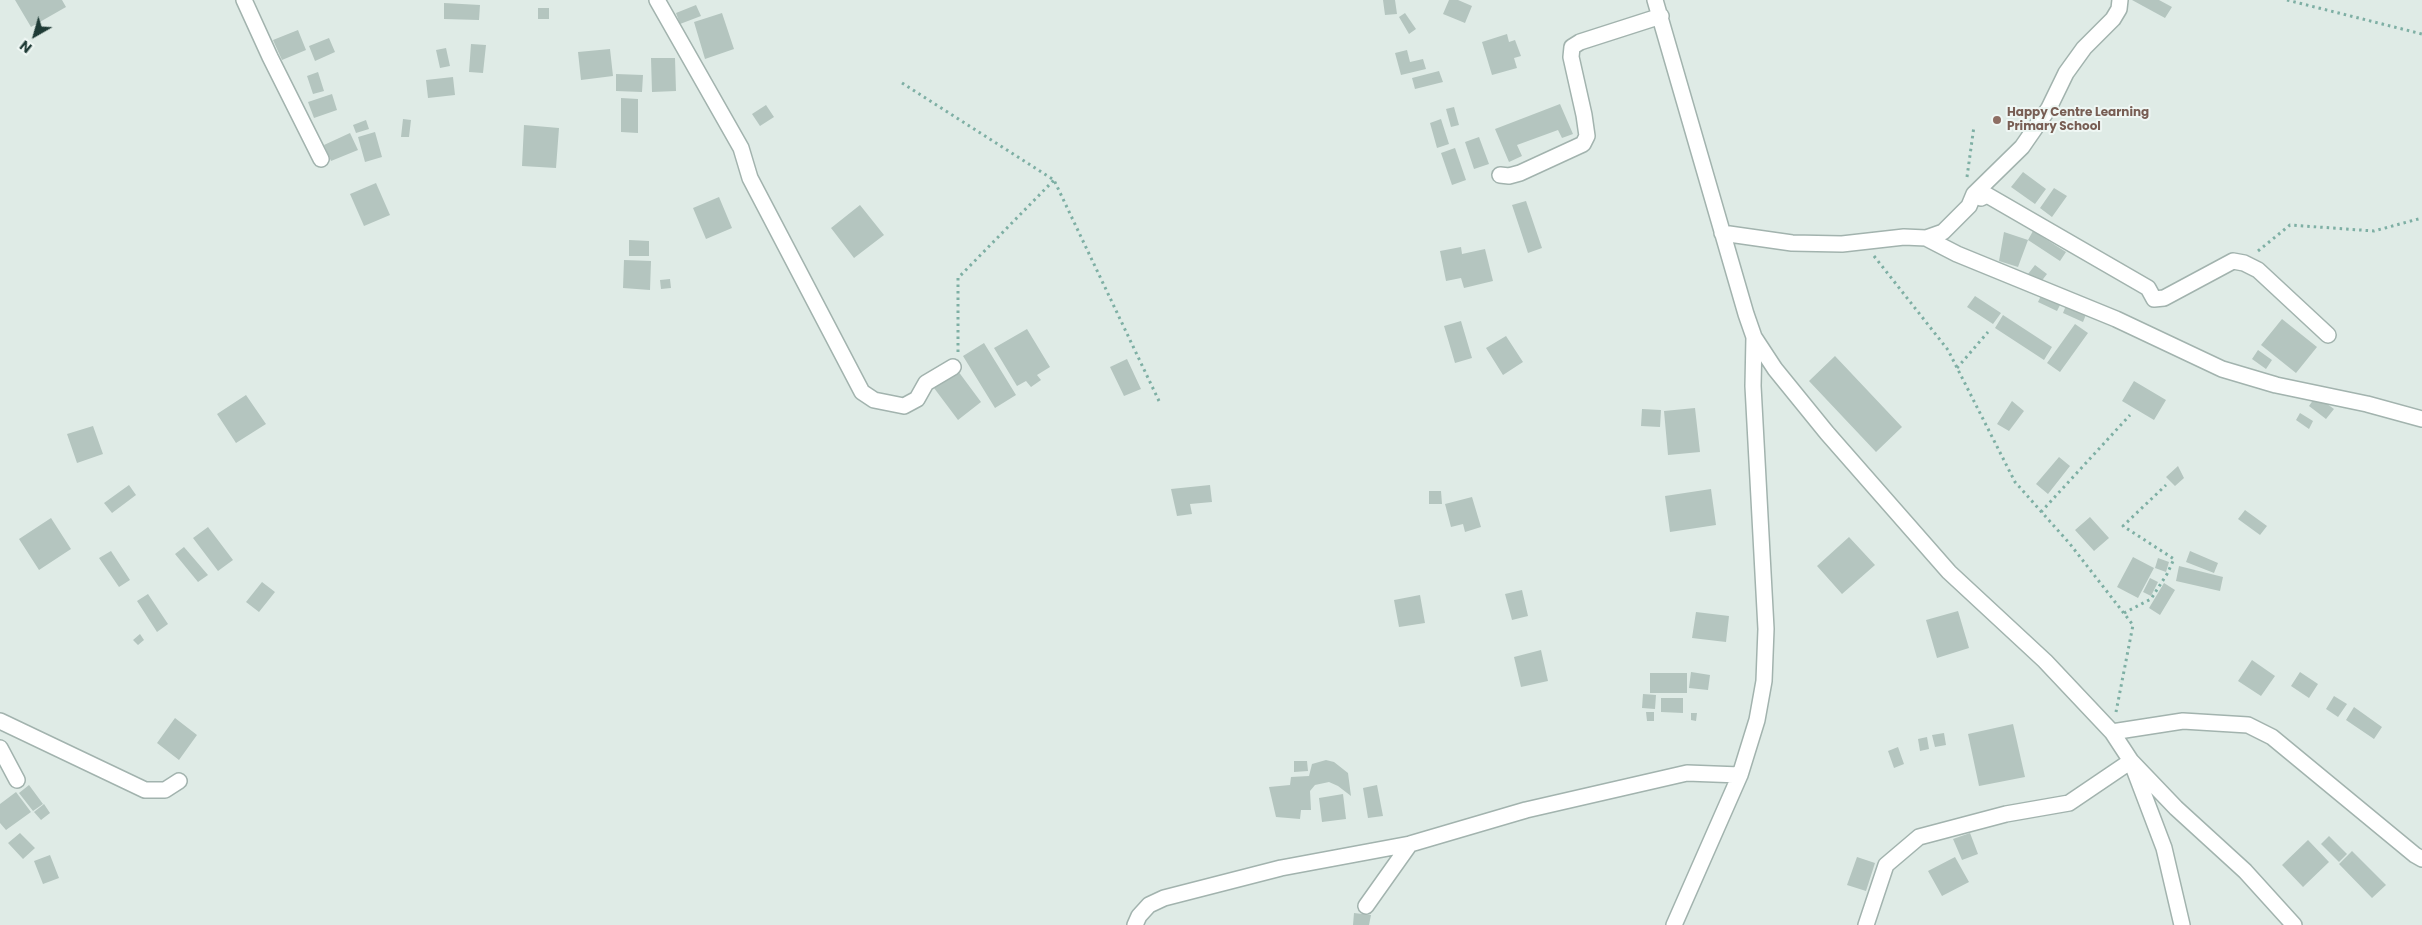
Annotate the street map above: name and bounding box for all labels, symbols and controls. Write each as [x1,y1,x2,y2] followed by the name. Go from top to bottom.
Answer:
[10,10,60,60] north arrow
[15,36,36,58] text: N
[2007,106,2149,134] place label: Happy Centre Learning Primary School
[1991,114,2003,126] marker: Happy Centre Learning Primary School

